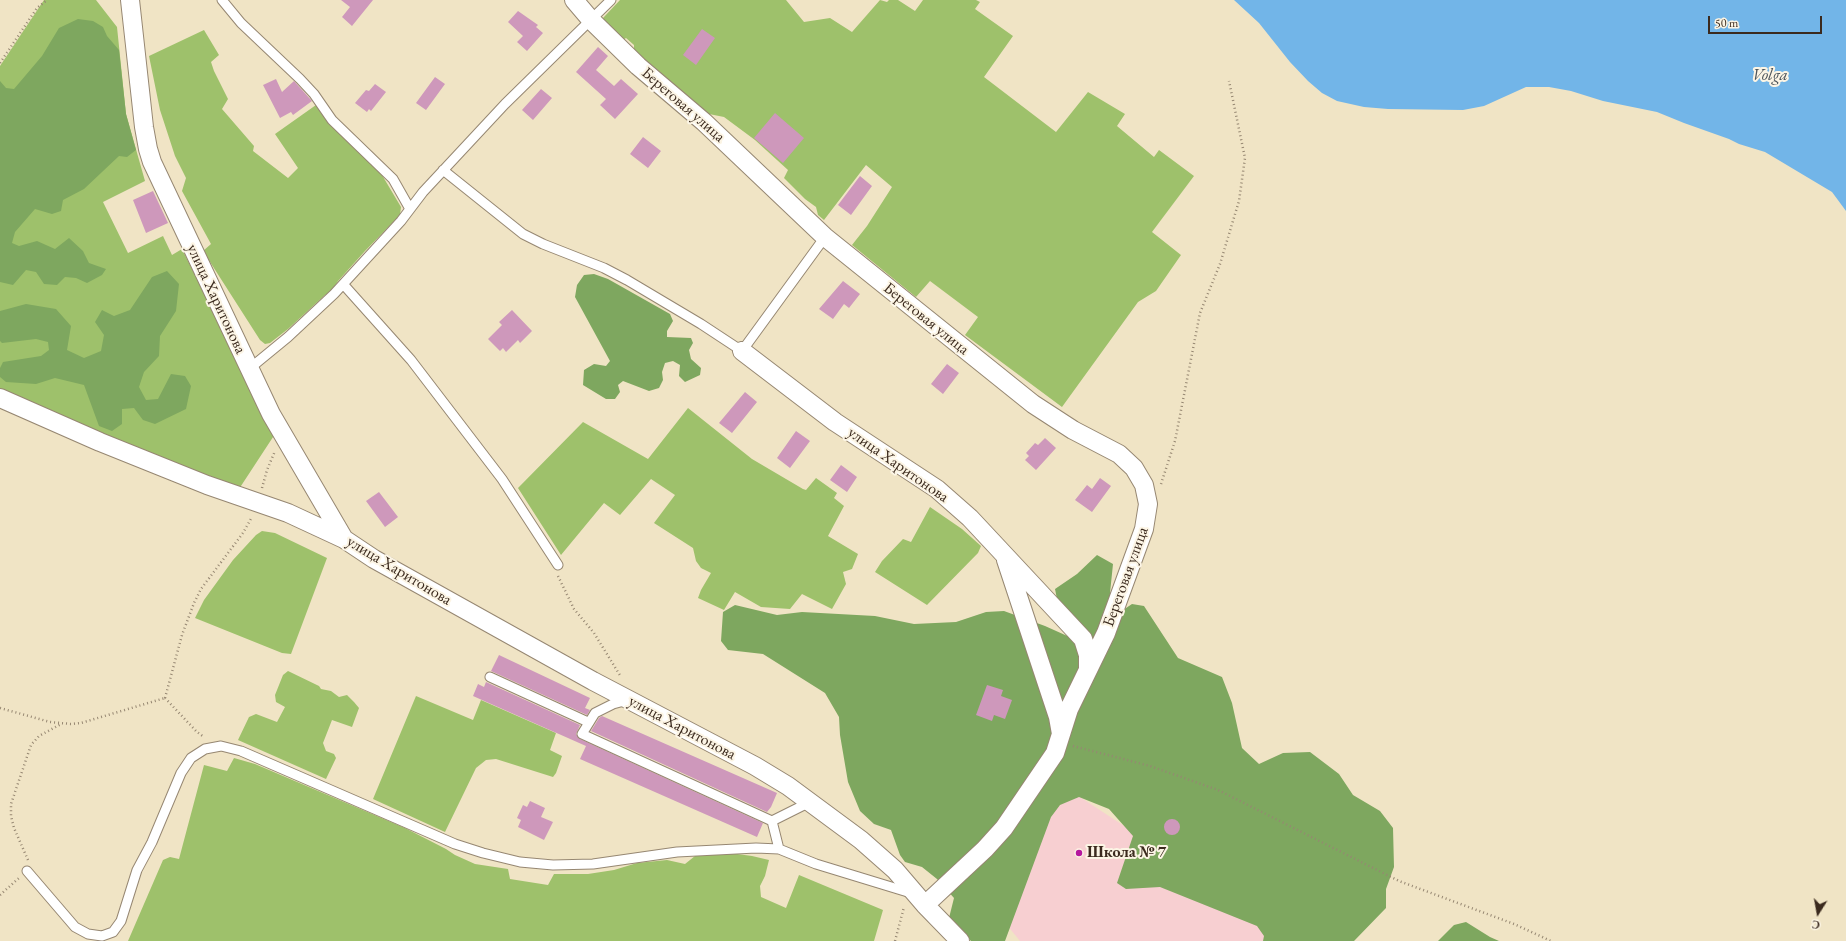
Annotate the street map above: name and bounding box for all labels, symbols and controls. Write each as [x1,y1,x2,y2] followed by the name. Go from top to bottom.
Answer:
[1710,8,1824,34] scale bar
[1715,15,1738,31] text: 50 m
[637,63,729,147] street label: Береговая улица
[1752,65,1788,85] water label: Volga
[182,241,250,357] street label: улица Харитонова
[879,279,973,359] street label: Береговая улица
[844,423,952,507] street label: улица Харитонова
[1099,525,1153,629] street label: Береговая улица
[343,532,455,610] street label: улица Харитонова
[625,692,739,764] street label: улица Харитонова
[1087,843,1166,863] place label: Школа № 7
[1074,848,1084,858] marker: Школа № 7
[1798,893,1838,933] north arrow
[1811,917,1821,932] text: С

